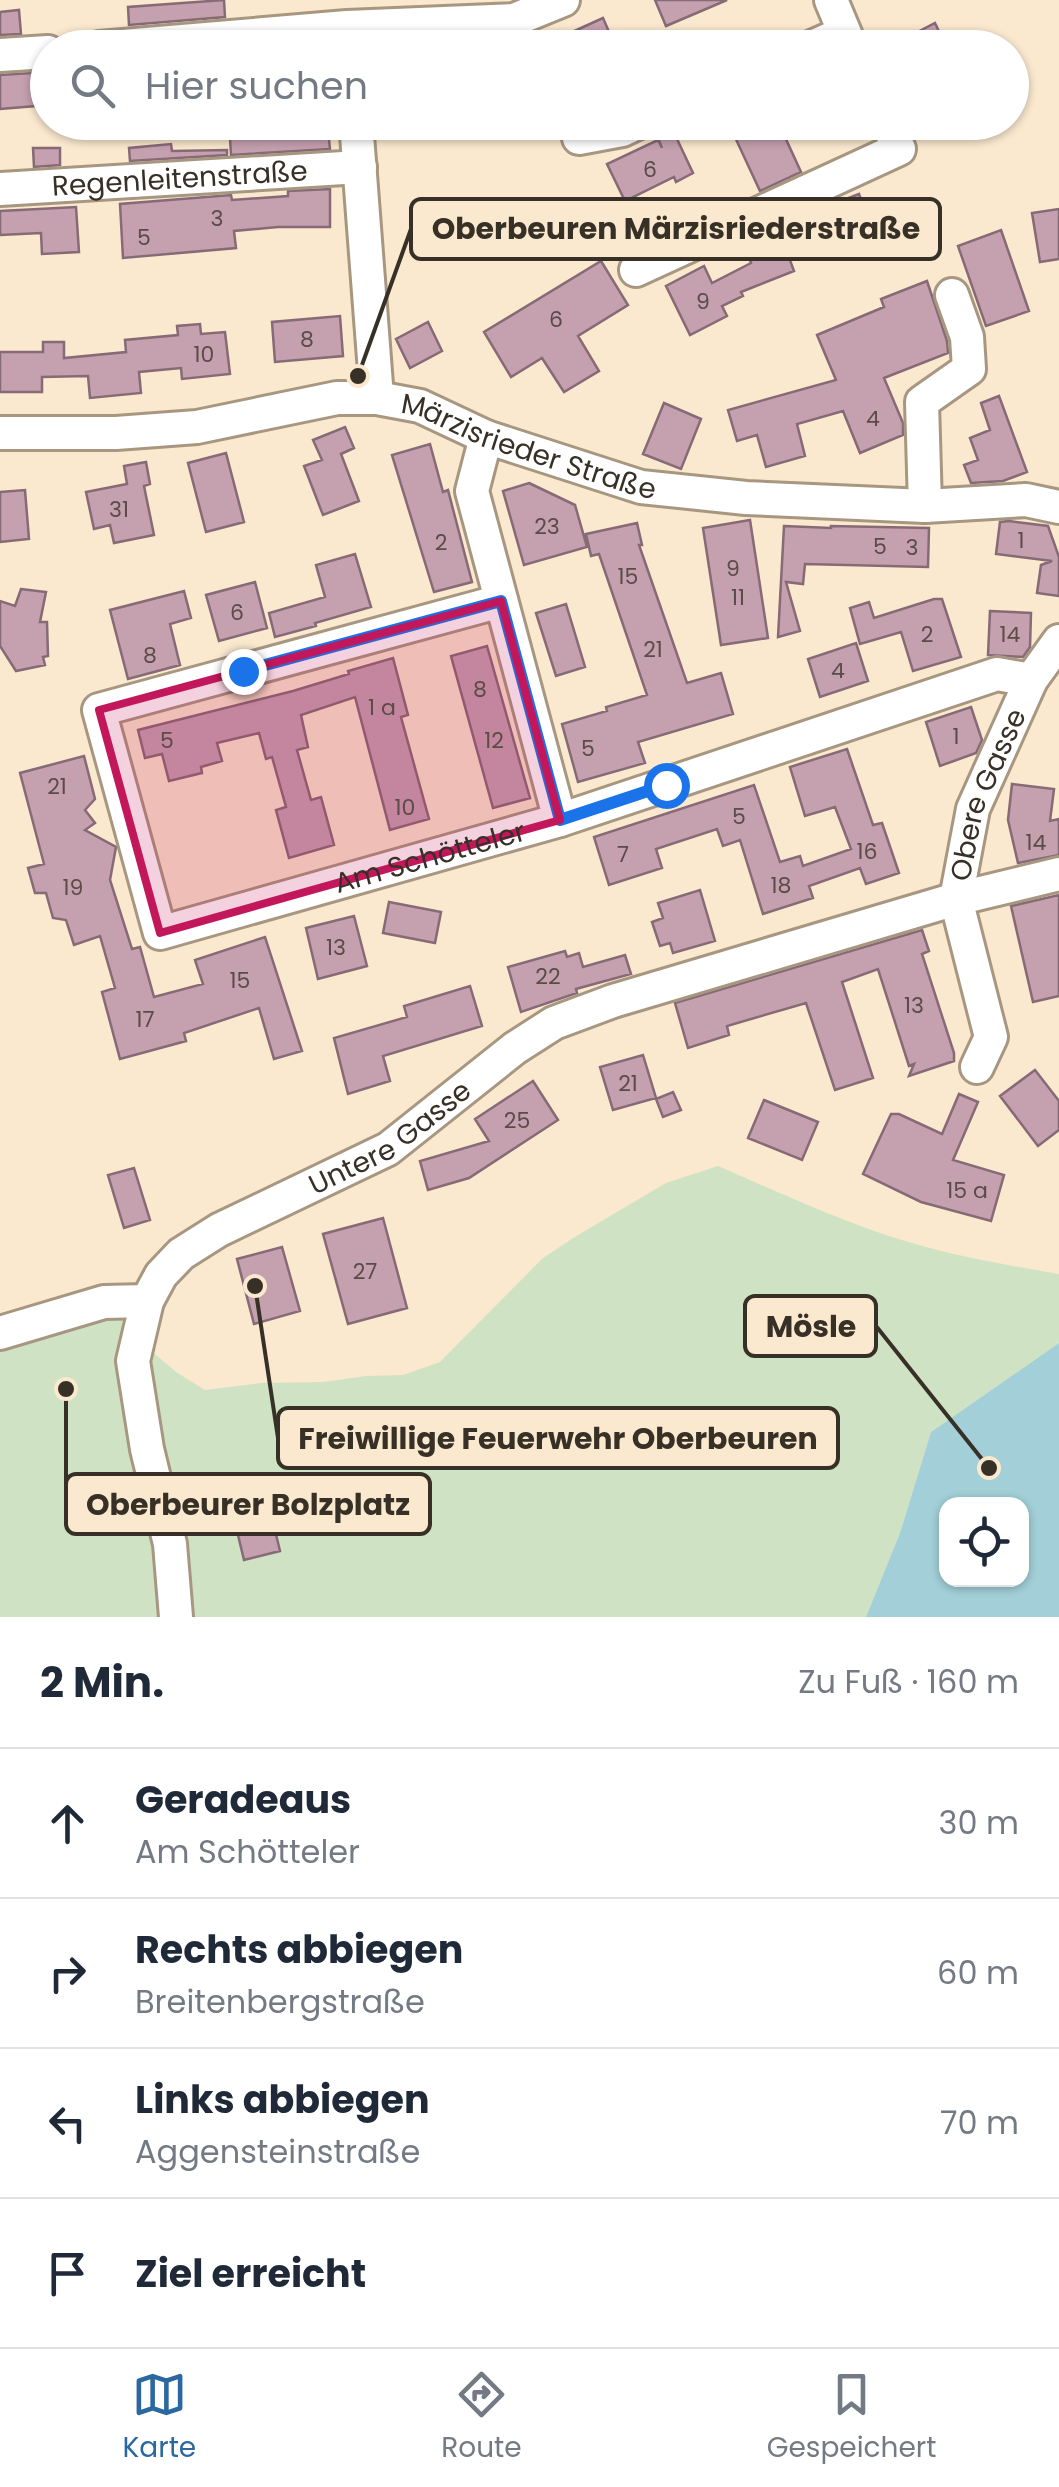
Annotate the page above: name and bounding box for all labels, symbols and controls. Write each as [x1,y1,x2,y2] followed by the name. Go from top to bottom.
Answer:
[30,30,1029,140] search box
[65,58,120,113] icon: search
[145,59,368,112] text: Hier suchen
[51,151,309,206] street label: Regenleitenstraße
[643,154,657,185] house number: 6
[411,199,940,259] callout: Oberbeuren Märzisriederstraße
[211,203,223,234] house number: 3
[432,207,920,250] text: Oberbeuren Märzisriederstraße
[137,222,151,253] house number: 5
[696,286,710,317] house number: 9
[549,304,563,335] house number: 6
[300,324,314,355] house number: 8
[194,339,214,370] house number: 10
[398,384,658,508] street label: Märzisrieder Straße
[866,403,880,434] house number: 4
[109,494,129,525] house number: 31
[534,511,560,542] house number: 23
[1017,525,1025,556] house number: 1
[435,527,447,558] house number: 2
[873,531,887,562] house number: 5
[906,532,918,563] house number: 3
[726,553,740,584] house number: 9
[618,561,638,592] house number: 15
[731,582,745,613] house number: 11
[230,597,244,628] house number: 6
[921,619,933,650] house number: 2
[1000,619,1021,650] house number: 14
[643,634,663,665] house number: 21
[143,640,157,671] house number: 8
[221,649,267,695] route end
[831,655,845,686] house number: 4
[473,674,487,705] house number: 8
[368,692,396,723] house number: 1 a
[941,702,1036,884] street label: Obere Gasse
[952,721,960,752] house number: 1
[160,725,174,756] house number: 5
[484,725,504,756] house number: 12
[581,733,595,764] house number: 5
[644,763,690,809] route start
[47,771,67,802] house number: 21
[395,792,415,823] house number: 10
[732,801,746,832] house number: 5
[330,812,530,903] street label: Am Schötteler
[1026,827,1047,858] house number: 14
[856,836,878,867] house number: 16
[617,839,629,870] house number: 7
[771,870,791,901] house number: 18
[63,872,83,903] house number: 19
[326,932,346,963] house number: 13
[535,961,561,992] house number: 22
[230,965,250,996] house number: 15
[904,990,924,1021] house number: 13
[135,1004,155,1035] house number: 17
[618,1068,638,1099] house number: 21
[302,1071,479,1204] street label: Untere Gasse
[504,1105,530,1136] house number: 25
[946,1175,988,1206] house number: 15 a
[353,1256,377,1287] house number: 27
[745,1296,876,1356] callout: Mösle
[766,1305,856,1348] text: Mösle
[278,1408,838,1468] callout: Freiwillige Feuerwehr Oberbeuren
[298,1417,818,1460] text: Freiwillige Feuerwehr Oberbeuren
[66,1474,430,1534] callout: Oberbeurer Bolzplatz
[86,1483,410,1526] text: Oberbeurer Bolzplatz
[939,1497,1029,1587] map controls
[939,1497,1029,1587] button: locate
[40,1653,164,1712] text: 2 Min.
[798,1659,1019,1704] text: Zu Fuß · 160 m
[135,1773,351,1826] text: Geradeaus
[40,1796,95,1851] icon: ahead
[939,1800,1019,1845] text: 30 m
[135,1829,360,1874] text: Am Schötteler
[135,1923,463,1976] text: Rechts abbiegen
[40,1946,95,2001] icon: right
[937,1950,1019,1995] text: 60 m
[135,1979,425,2024] text: Breitenbergstraße
[135,2073,430,2126] text: Links abbiegen
[40,2096,95,2151] icon: left
[940,2100,1019,2145] text: 70 m
[135,2129,420,2174] text: Aggensteinstraße
[40,2246,95,2301] icon: arrive
[135,2247,366,2300] text: Ziel erreicht
[123,2367,196,2469] tab: Karte
[441,2367,522,2469] tab: Route
[767,2367,936,2469] tab: Gespeichert

